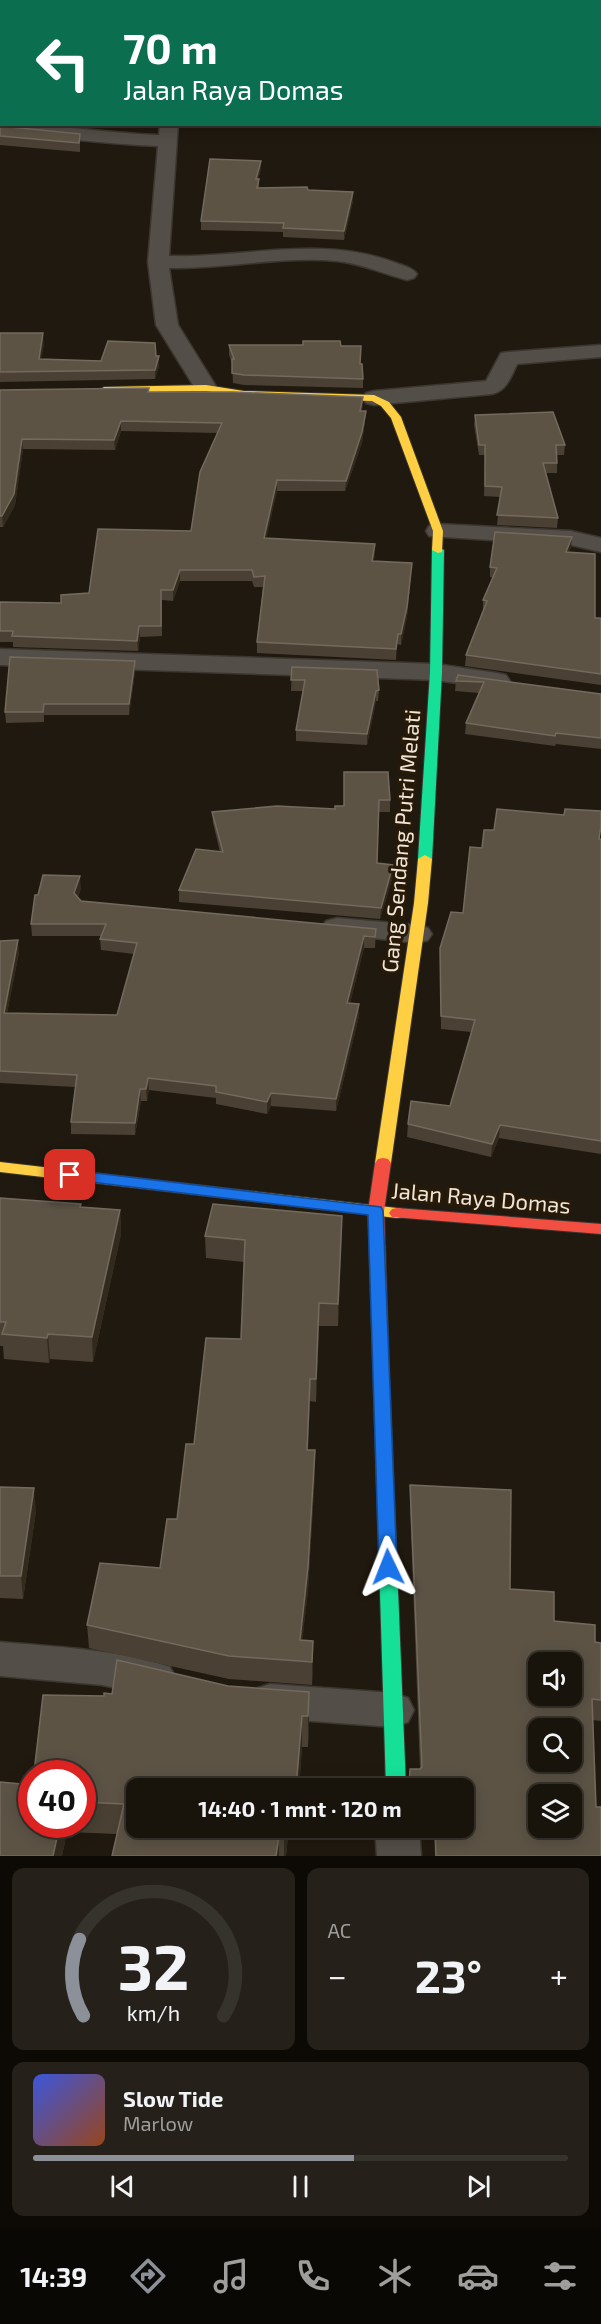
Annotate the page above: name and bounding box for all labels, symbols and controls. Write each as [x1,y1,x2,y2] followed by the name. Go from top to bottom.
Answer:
[123,22,218,72] text: 70 m
[24,24,102,102] icon: left
[123,73,344,105] text: Jalan Raya Domas
[376,708,424,974] street label: Gang Sendang Putri Melati
[44,1149,95,1200] pin
[53,1158,86,1191] icon: arrive
[390,1176,572,1218] street label: Jalan Raya Domas
[356,1535,420,1599] position arrow
[528,1652,582,1838] map controls
[528,1652,582,1706] button: sound
[528,1718,582,1772] button: search
[18,1760,96,1838] speed limit sign: 40
[528,1784,582,1838] button: layers
[198,1795,402,1821] text: 14:40 · 1 mnt · 120 m
[328,1918,351,1942] text: AC
[117,1928,189,2003] text: 32
[415,1948,482,2002] text: 23°
[328,1955,347,1995] text: −
[550,1955,568,1995] text: +
[127,2000,180,2025] text: km/h
[123,2085,223,2111] text: Slow Tide
[123,2111,193,2135] text: Marlow
[106,2170,139,2203] icon: previous
[284,2170,317,2203] icon: pause
[462,2170,495,2203] icon: next
[127,2255,169,2297] icon: directions
[210,2255,252,2297] icon: music
[292,2255,334,2297] icon: phone
[374,2255,416,2297] icon: climate
[457,2255,499,2297] icon: car
[539,2255,581,2297] icon: filters
[20,2260,87,2292] text: 14:39

